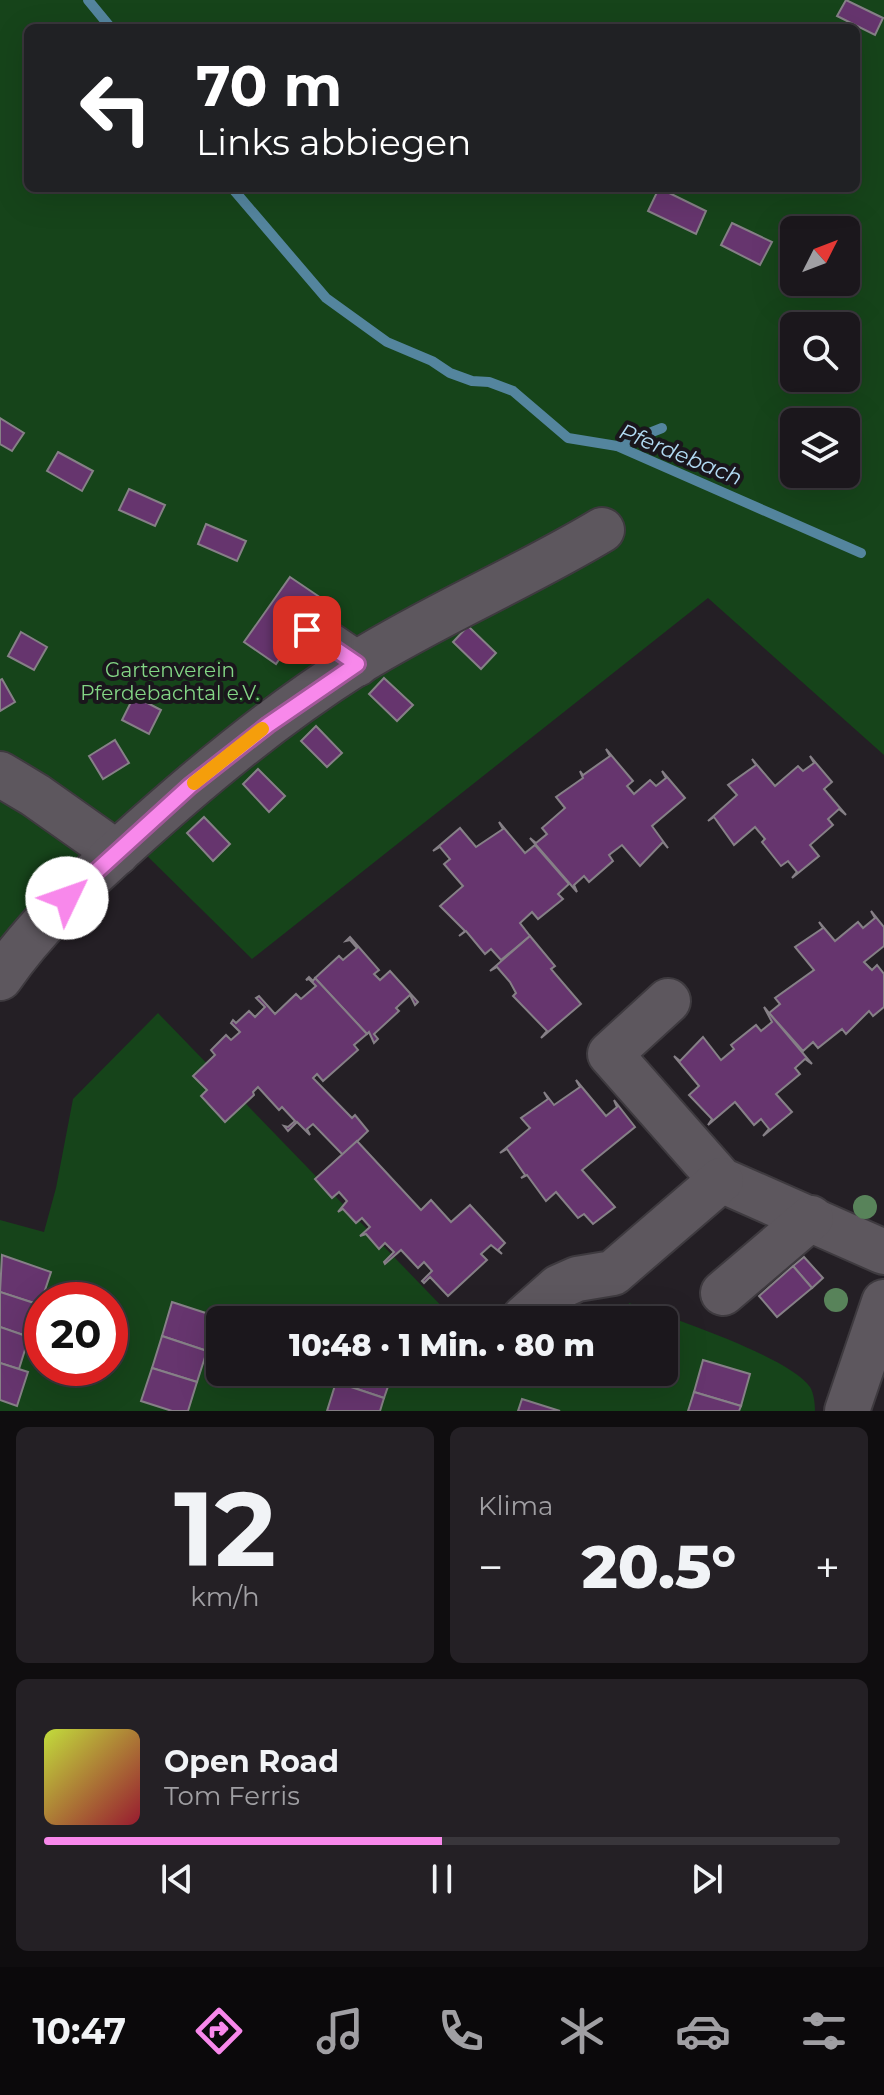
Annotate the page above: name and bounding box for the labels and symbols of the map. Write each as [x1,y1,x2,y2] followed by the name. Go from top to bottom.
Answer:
[780,216,860,296] north arrow
[615,418,746,491] water label: Pferdebach
[273,596,341,664] pin
[80,658,260,705] park label: Gartenverein Pferdebachtal e.V.
[25,856,109,940] position arrow
[24,1282,128,1386] speed limit sign: 20

